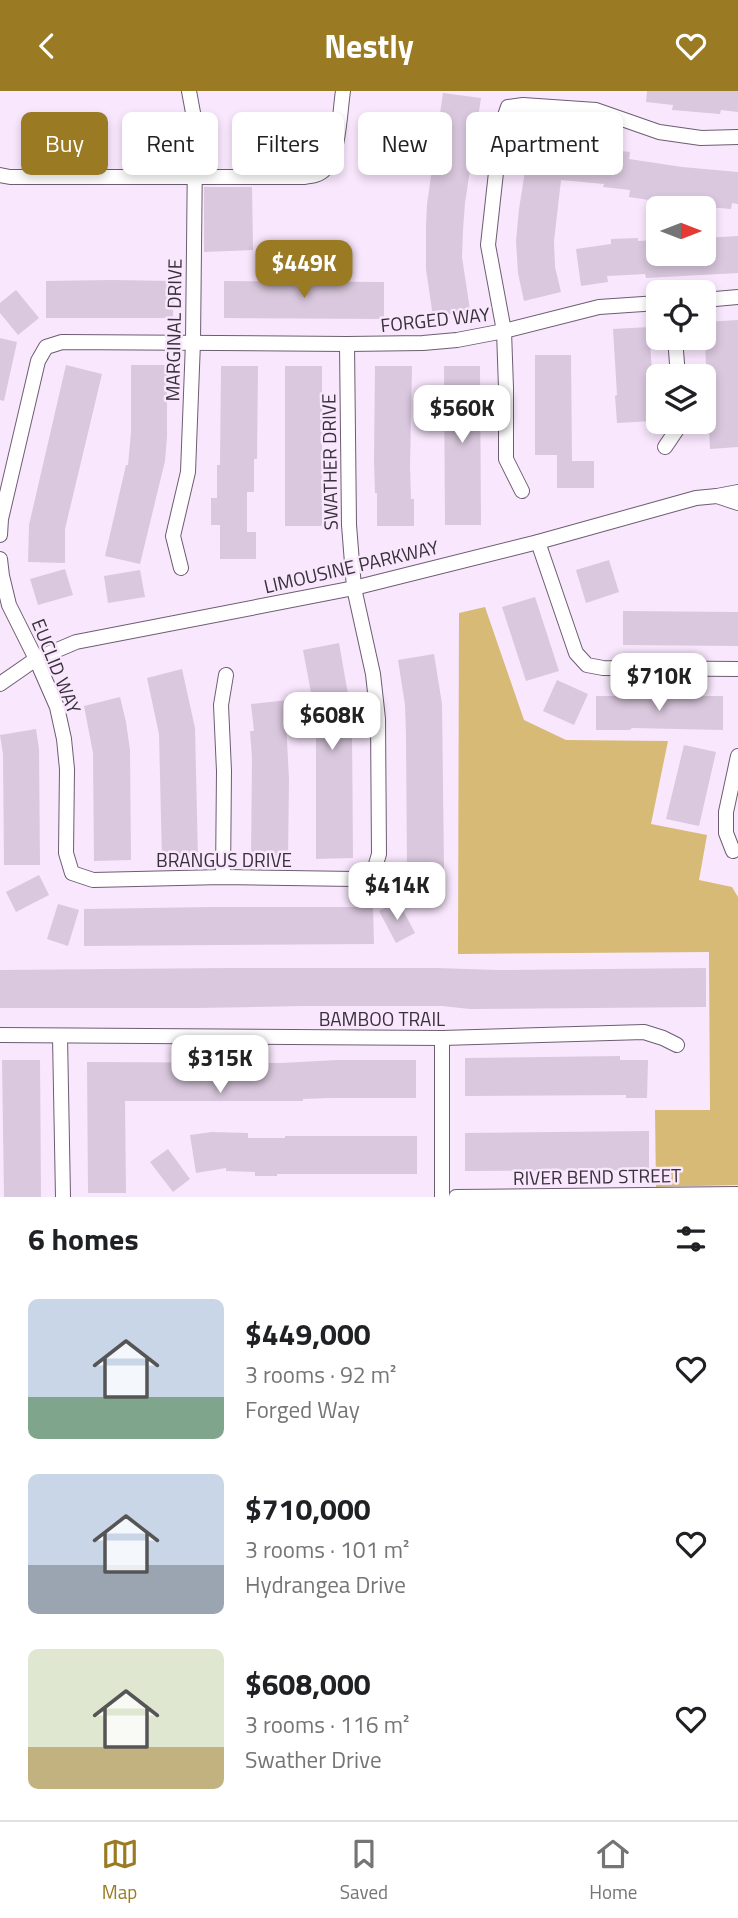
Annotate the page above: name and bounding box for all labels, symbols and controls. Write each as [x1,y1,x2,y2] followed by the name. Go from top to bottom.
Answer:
[324,22,414,70] text: Nestly
[28,27,66,65] icon: back
[672,27,710,65] icon: heart
[21,112,108,175] chip: Buy
[122,112,218,175] chip: Rent
[232,112,344,175] chip: Filters
[358,112,452,175] chip: New
[466,112,623,175] chip: Apartment
[646,196,716,266] north arrow
[646,196,716,434] map controls
[255,241,353,300] pin: $449K
[271,245,337,280] text: $449K
[157,258,189,402] street label: MARGINAL DRIVE
[646,280,716,350] button: locate
[379,299,492,339] street label: FORGED WAY
[646,364,716,434] button: layers
[413,385,511,445] pin: $560K
[429,390,495,425] text: $560K
[313,393,345,531] street label: SWATHER DRIVE
[261,532,442,600] street label: LIMOUSINE PARKWAY
[25,614,90,719] street label: EUCLID WAY
[610,653,708,713] pin: $710K
[626,658,692,693] text: $710K
[283,693,381,752] pin: $608K
[299,697,365,732] text: $608K
[156,845,292,874] street label: BRANGUS DRIVE
[348,863,446,922] pin: $414K
[364,867,430,902] text: $414K
[319,1004,445,1033] street label: BAMBOO TRAIL
[171,1035,269,1095] pin: $315K
[187,1040,253,1075] text: $315K
[513,1160,681,1192] street label: RIVER BEND STREET
[28,1216,139,1262] text: 6 homes
[672,1220,710,1258] icon: filters
[245,1311,371,1357] text: $449,000
[84,1327,168,1411] icon: home
[672,1350,710,1388] icon: heart
[245,1357,396,1392] text: 3 rooms · 92 m²
[245,1392,360,1427] text: Forged Way
[245,1486,371,1532] text: $710,000
[84,1502,168,1586] icon: home
[672,1525,710,1563] icon: heart
[245,1532,409,1567] text: 3 rooms · 101 m²
[245,1567,406,1602] text: Hydrangea Drive
[245,1661,371,1707] text: $608,000
[84,1677,168,1761] icon: home
[672,1700,710,1738] icon: heart
[245,1707,409,1742] text: 3 rooms · 116 m²
[245,1742,382,1777] text: Swather Drive
[101,1835,139,1906] tab: Map
[340,1835,388,1906] tab: Saved
[589,1835,637,1906] tab: Home

